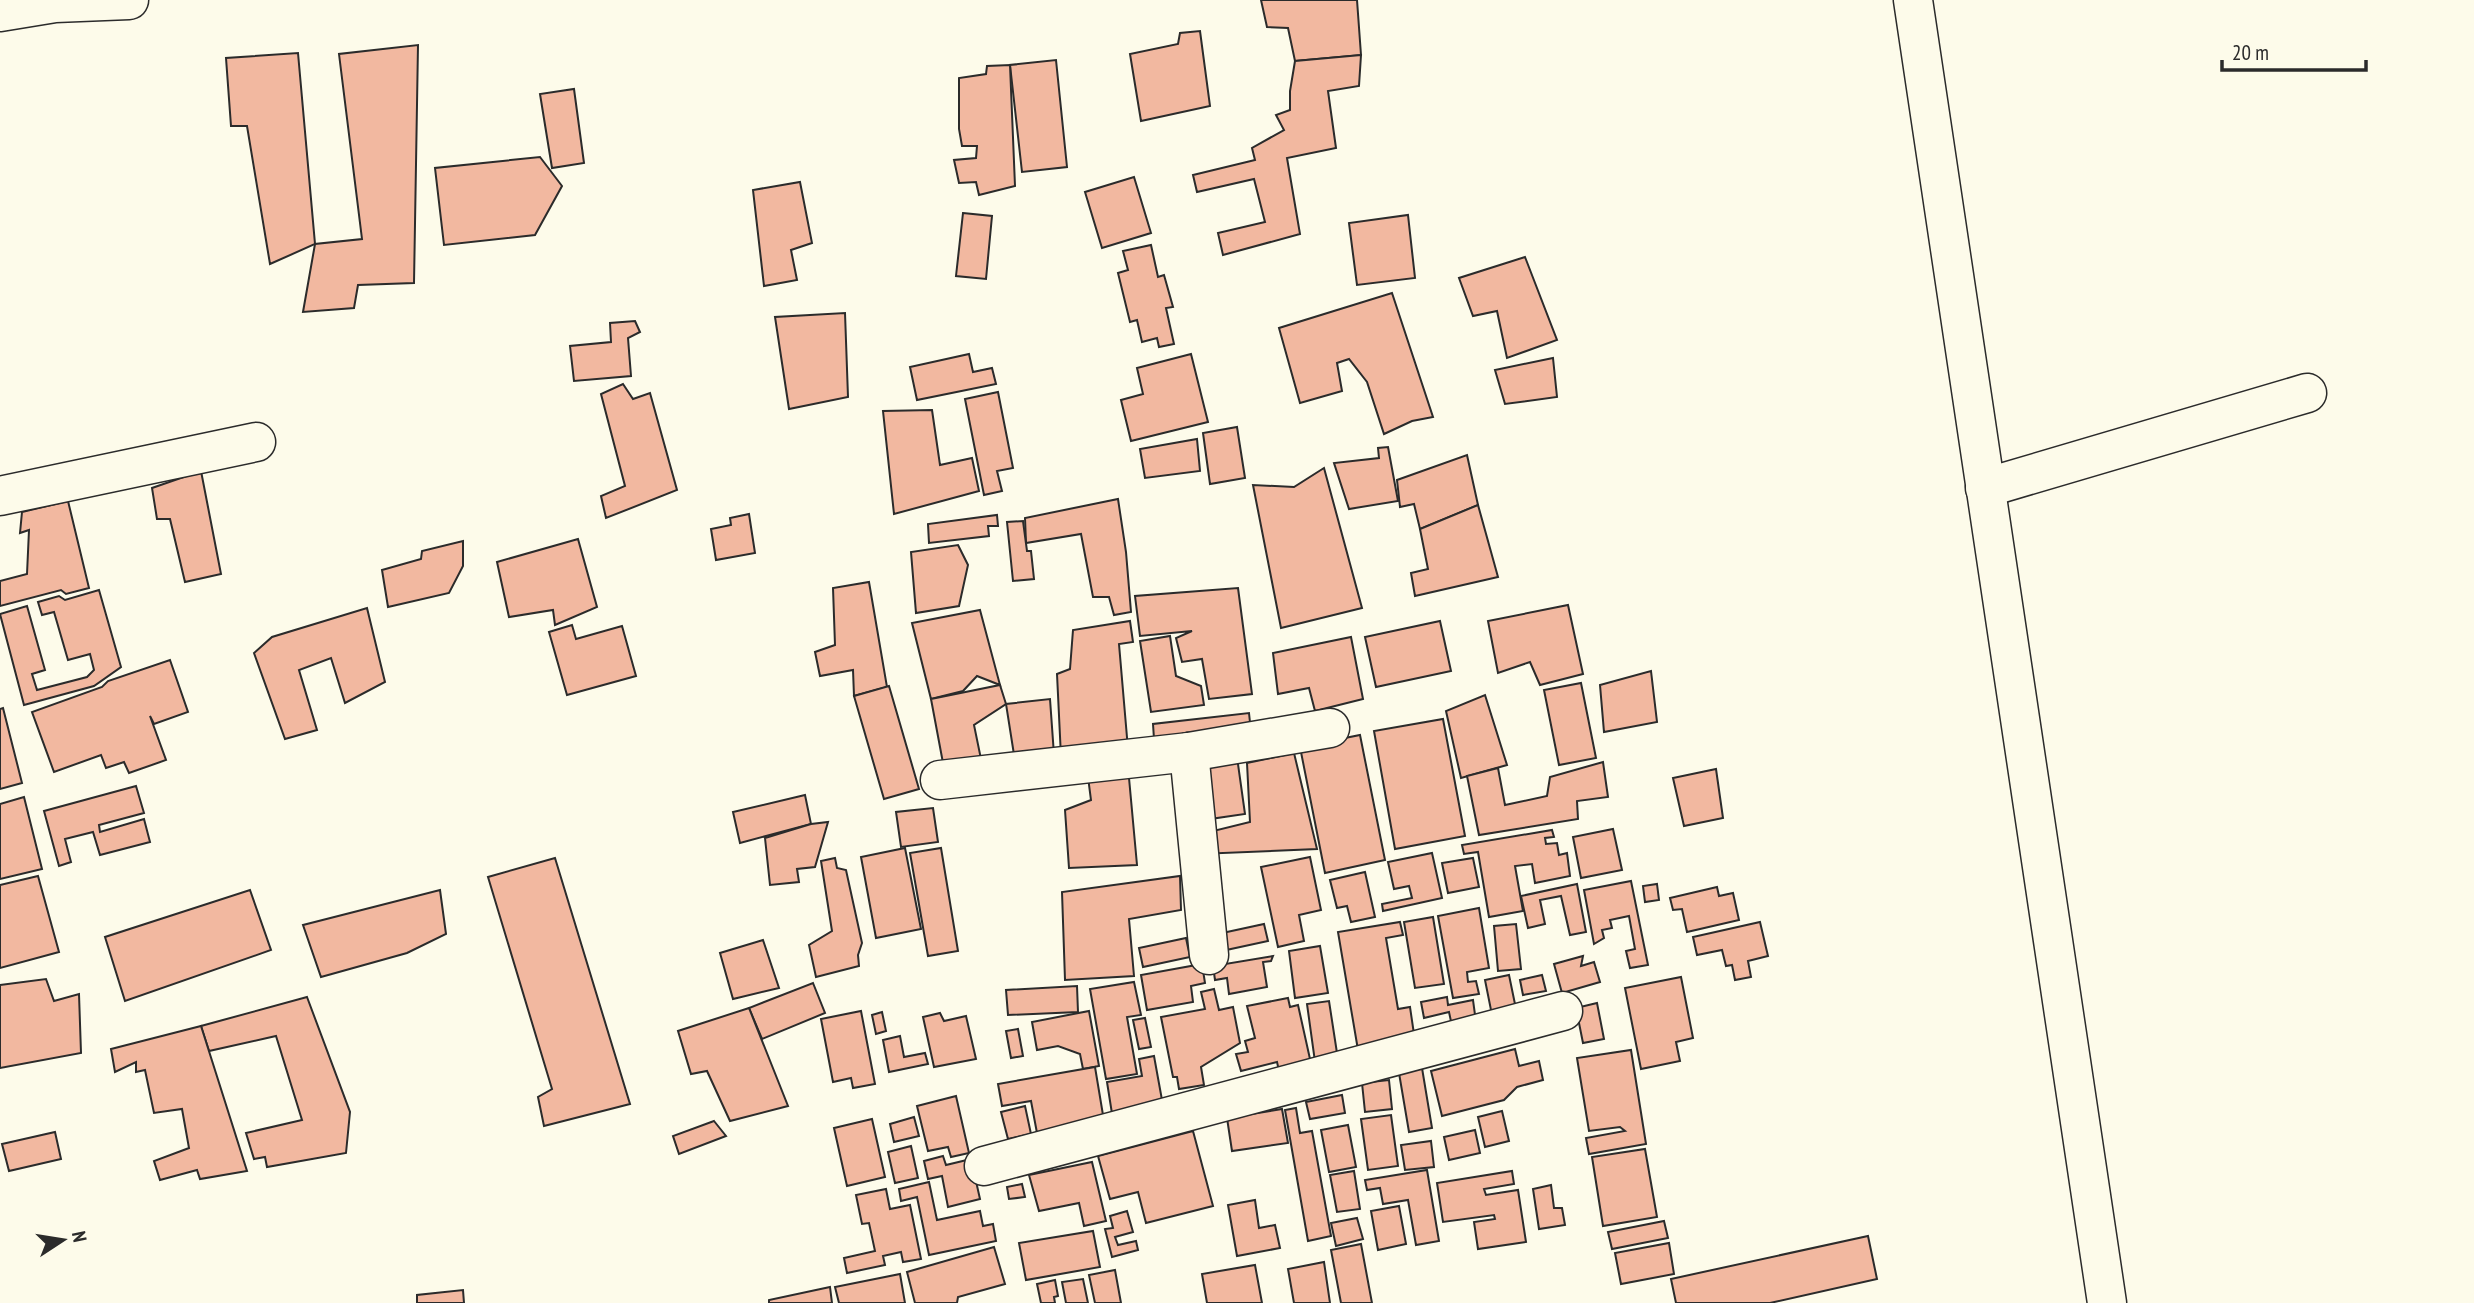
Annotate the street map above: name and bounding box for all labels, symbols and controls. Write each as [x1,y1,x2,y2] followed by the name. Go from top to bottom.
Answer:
[2222,28,2366,72] scale bar
[2232,39,2269,66] text: 20 m
[28,1205,98,1275] north arrow
[67,1229,92,1244] text: N

